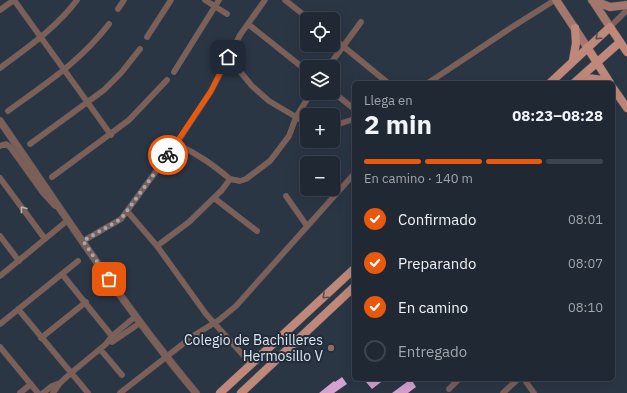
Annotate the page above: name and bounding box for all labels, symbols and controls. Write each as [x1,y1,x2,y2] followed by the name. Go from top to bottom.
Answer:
[300,12,340,196] map controls
[300,12,340,52] button: locate
[595,32,603,40] one-way arrow
[211,40,245,74] pin
[217,46,239,68] icon: home
[300,60,340,100] button: layers
[364,92,413,109] text: Llega en
[512,106,603,125] text: 08:23–08:28
[364,107,432,141] text: 2 min
[300,108,340,148] button: +
[148,135,188,175] courier
[157,144,179,166] icon: bike
[300,156,340,196] button: −
[364,170,473,187] text: En camino · 140 m
[21,206,28,213] one-way arrow
[364,208,386,230] icon: check
[398,210,476,229] text: Confirmado
[568,211,603,228] text: 08:01
[364,252,386,274] icon: check
[398,254,476,273] text: Preparando
[568,255,603,272] text: 08:07
[92,262,126,296] pin
[98,268,120,290] icon: bag
[322,291,330,298] one-way arrow
[364,296,386,318] icon: check
[398,298,468,317] text: En camino
[568,299,603,316] text: 08:10
[184,331,323,365] place label: Colegio de Bachilleres Hermosillo V
[398,342,467,361] text: Entregado
[326,343,336,353] marker: Colegio de Bachilleres Hermosillo V

